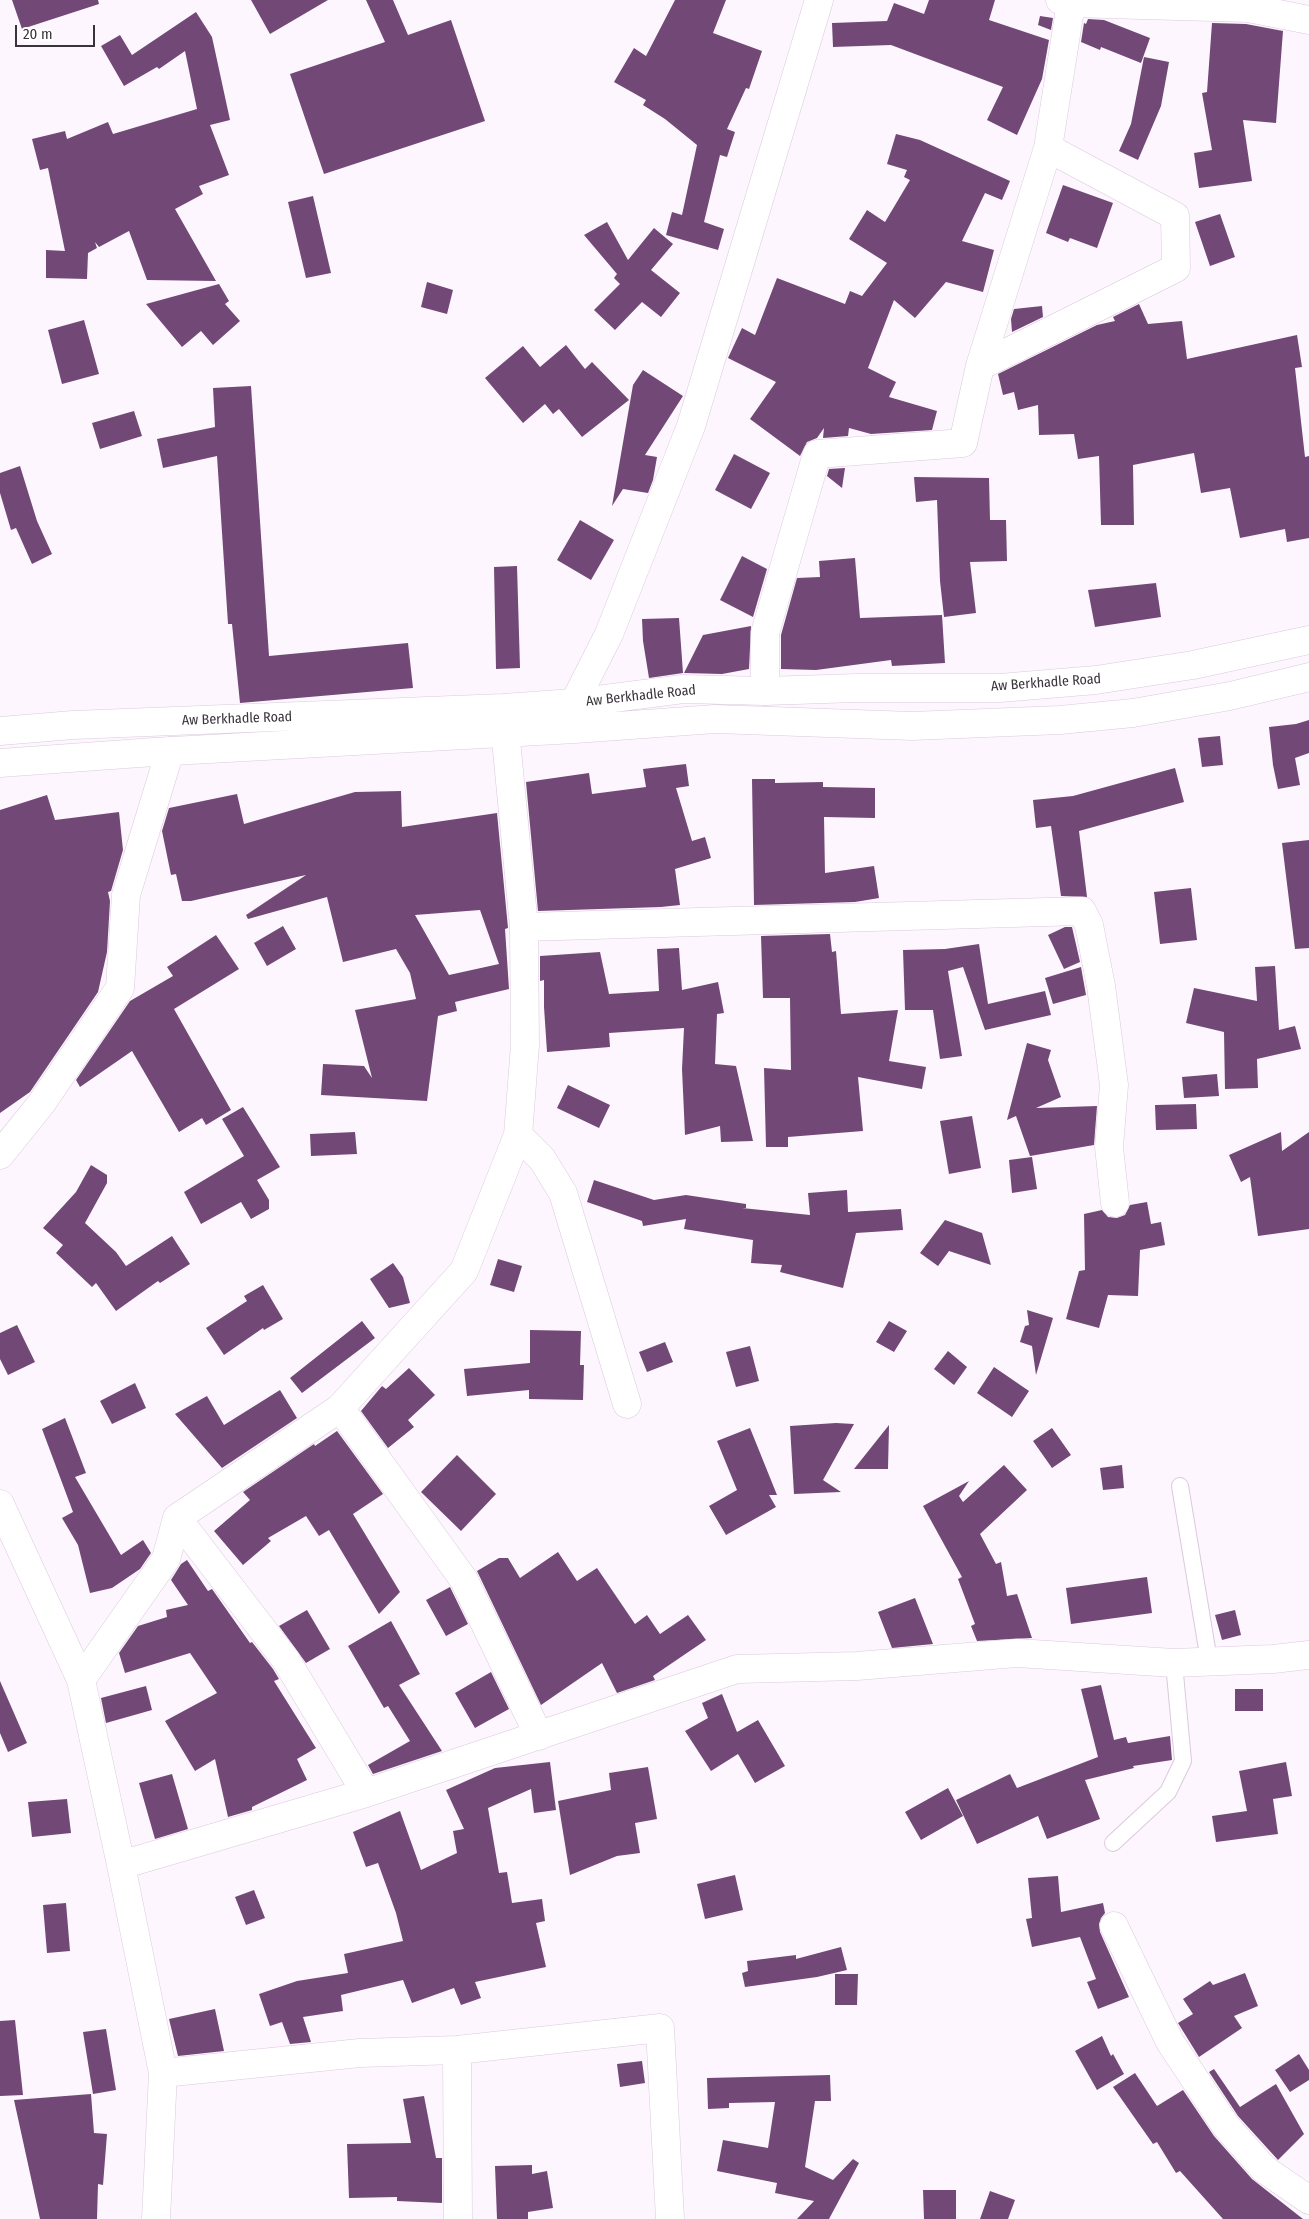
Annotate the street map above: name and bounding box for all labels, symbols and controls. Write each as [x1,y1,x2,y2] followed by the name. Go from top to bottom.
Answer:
[18,15,98,47] scale bar
[23,25,53,43] text: 20 m
[990,671,1102,695] street label: Aw Berkhadle Road
[585,682,697,710] street label: Aw Berkhadle Road
[182,709,292,729] street label: Aw Berkhadle Road

